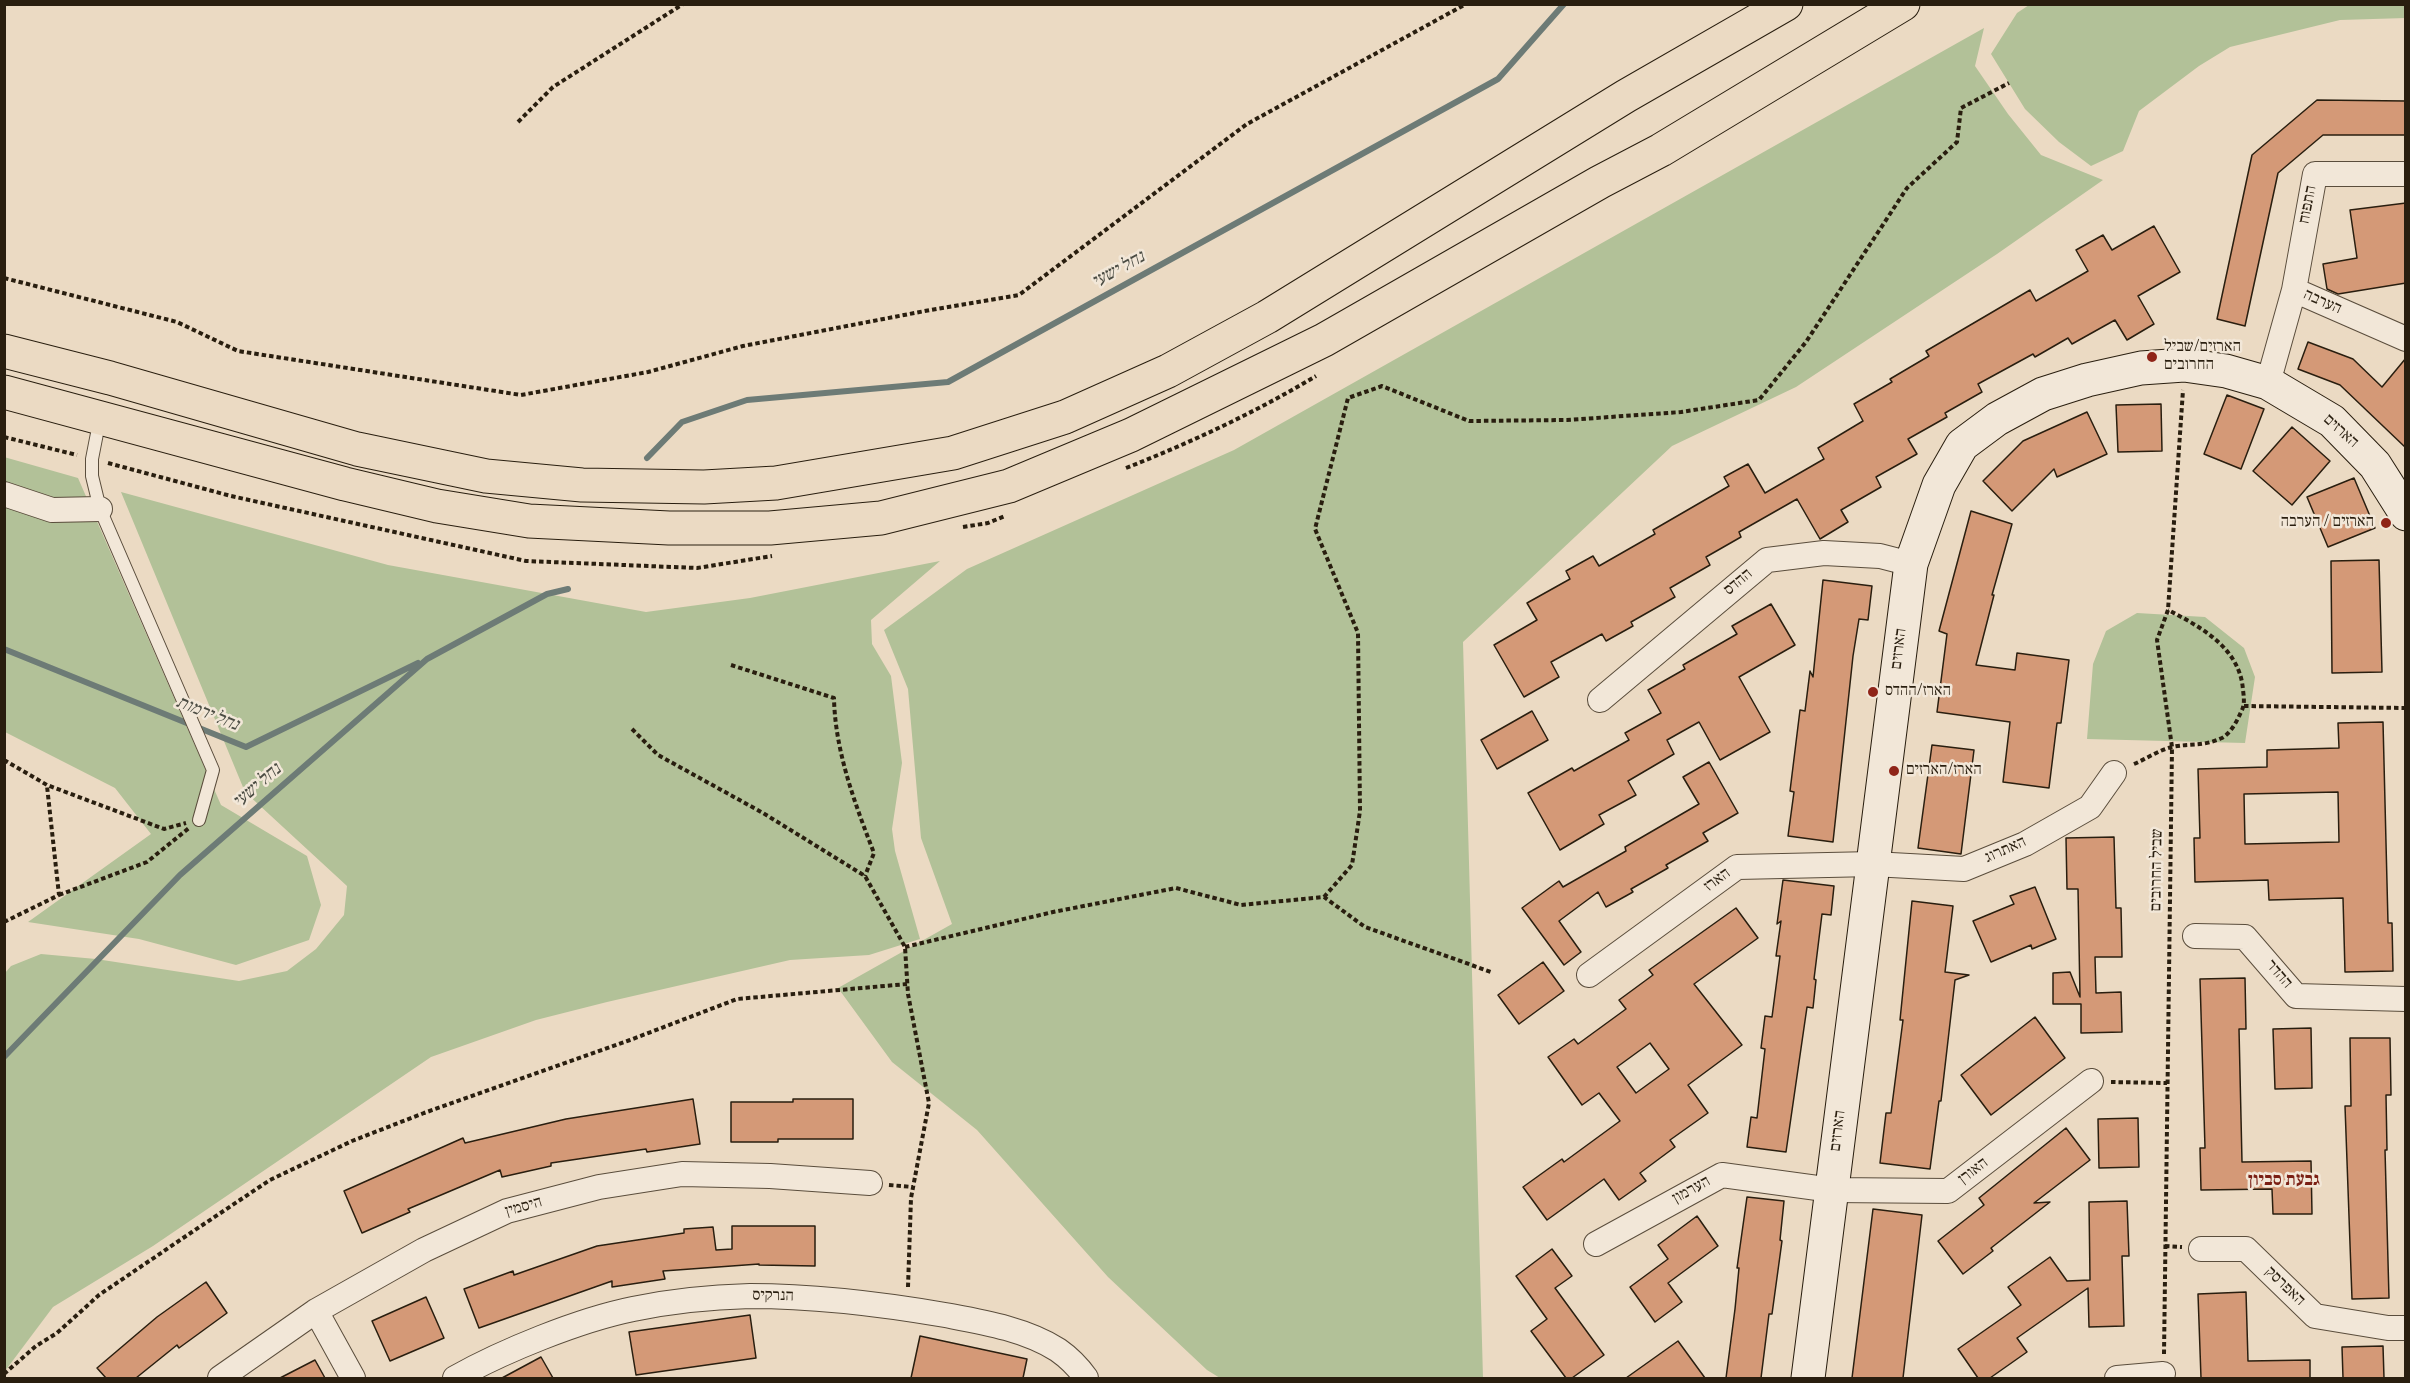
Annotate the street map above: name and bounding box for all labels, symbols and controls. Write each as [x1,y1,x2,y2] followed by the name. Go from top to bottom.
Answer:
[2296,184,2322,226] street label: התפוח
[1089,248,1149,294] water label: נחל ישעי
[2300,286,2344,320] street label: הערבה
[2164,338,2241,376] place label: הארזים/שביל החרובים
[2145,350,2159,364] marker: הארזים/שביל החרובים
[2318,411,2362,453] street label: הארזים
[2280,513,2374,533] place label: הארזים / הערבה
[2379,516,2393,530] marker: הארזים / הערבה
[1721,565,1757,601] street label: ההדס
[1888,627,1912,671] street label: הארזים
[1885,682,1951,702] place label: הארז/ההדס
[1866,685,1880,699] marker: הארז/ההדס
[173,693,241,737] water label: נחל ירמות
[229,760,287,814] water label: נחל ישעי
[1906,761,1982,781] place label: הארז/הארזים
[1887,764,1901,778] marker: הארז/הארזים
[2148,828,2168,912] street label: שביל החרובים
[1982,833,2030,869] street label: האתרוג
[1701,865,1735,897] street label: הארז
[2260,957,2296,993] street label: ההדר
[1827,1109,1851,1153] street label: הארזים
[1955,1155,1993,1189] street label: האורן
[2248,1171,2320,1193] district label: גבעת סביון
[1670,1173,1714,1209] street label: הערמון
[503,1194,545,1222] street label: היסמין
[2260,1263,2308,1311] street label: האפרסק
[752,1287,794,1307] street label: הנרקיס

